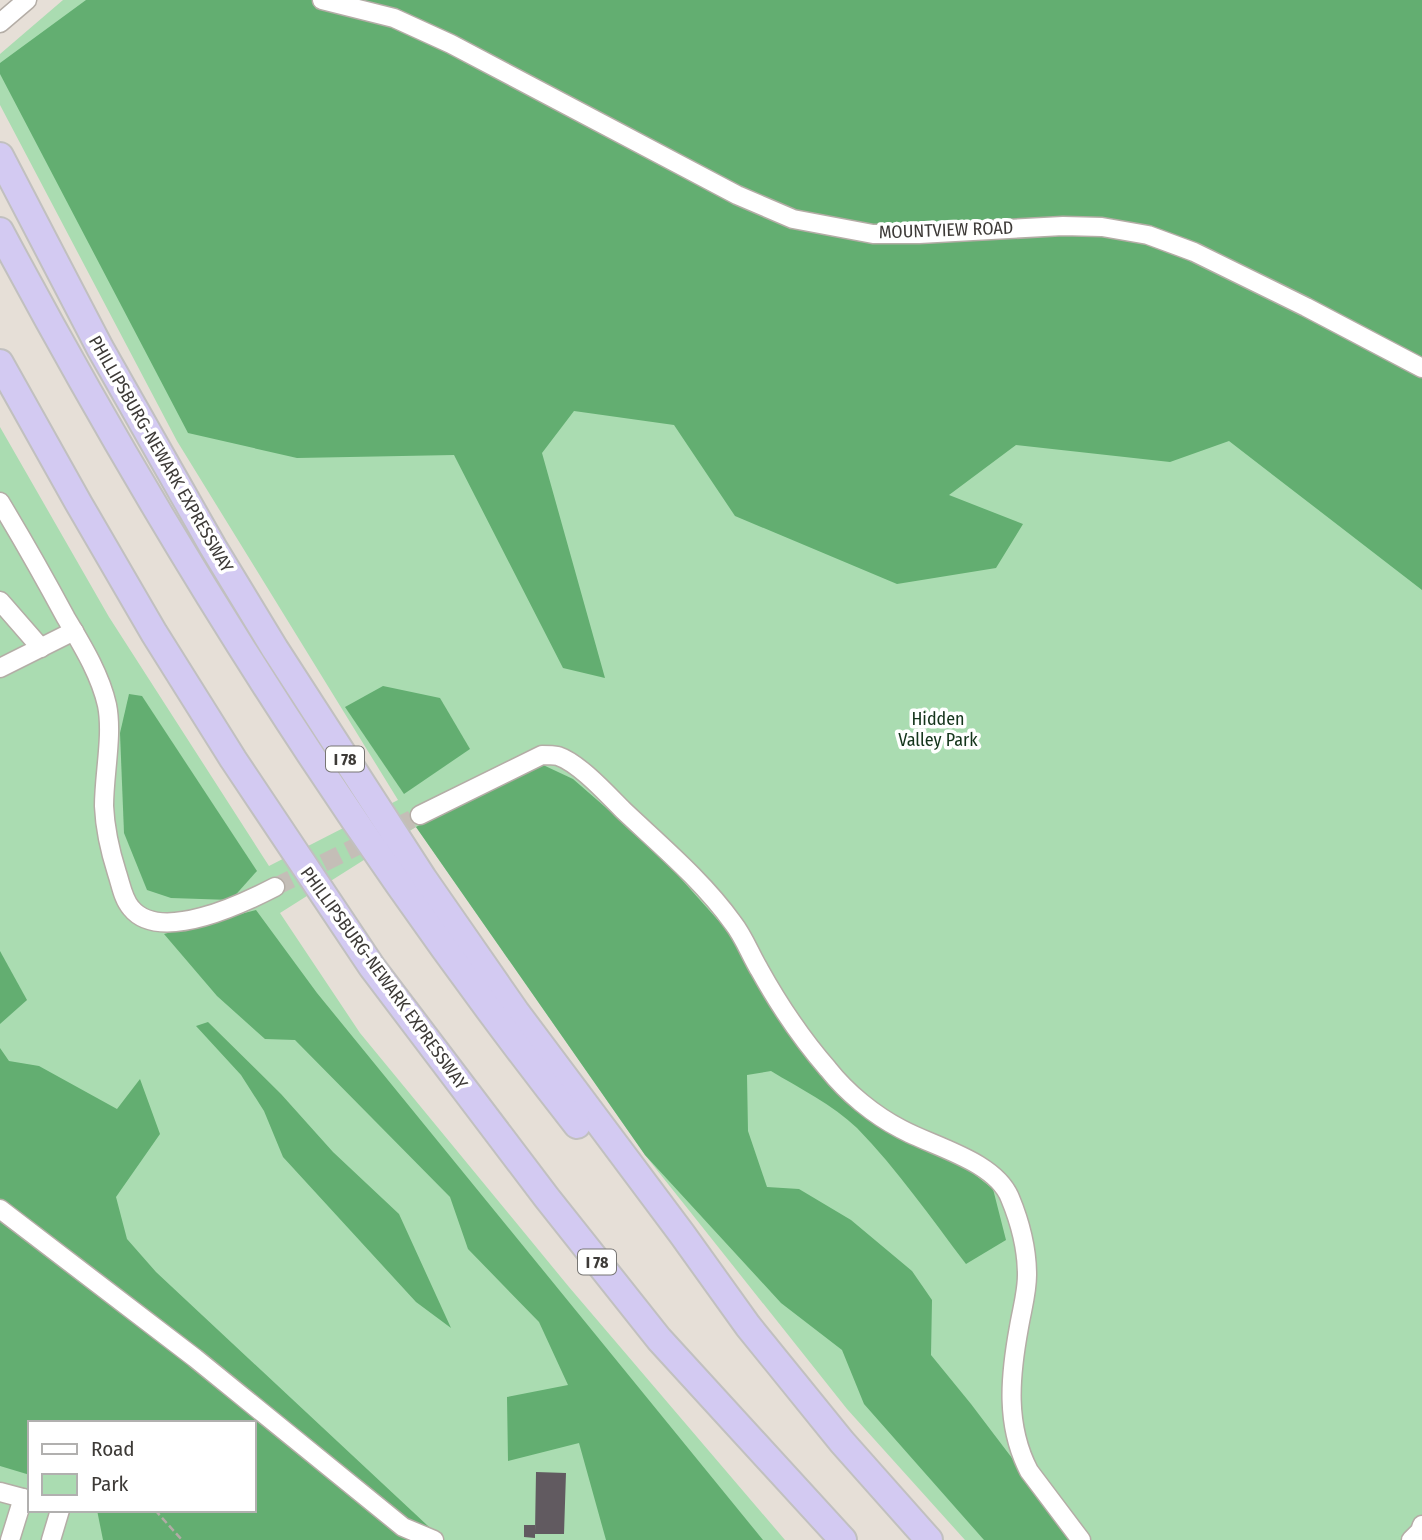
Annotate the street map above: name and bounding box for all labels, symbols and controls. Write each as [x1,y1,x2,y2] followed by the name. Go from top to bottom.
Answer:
[878,217,1014,243] street label: MOUNTVIEW ROAD
[84,332,238,576] street label: PHILLIPSBURG-NEWARK EXPRESSWAY
[898,708,978,751] park label: Hidden Valley Park
[326,746,364,772] road number: I 78
[296,862,472,1094] street label: PHILLIPSBURG-NEWARK EXPRESSWAY
[578,1250,616,1274] road number: I 78
[28,1421,256,1512] legend
[91,1436,135,1462] text: Road
[91,1471,129,1497] text: Park

